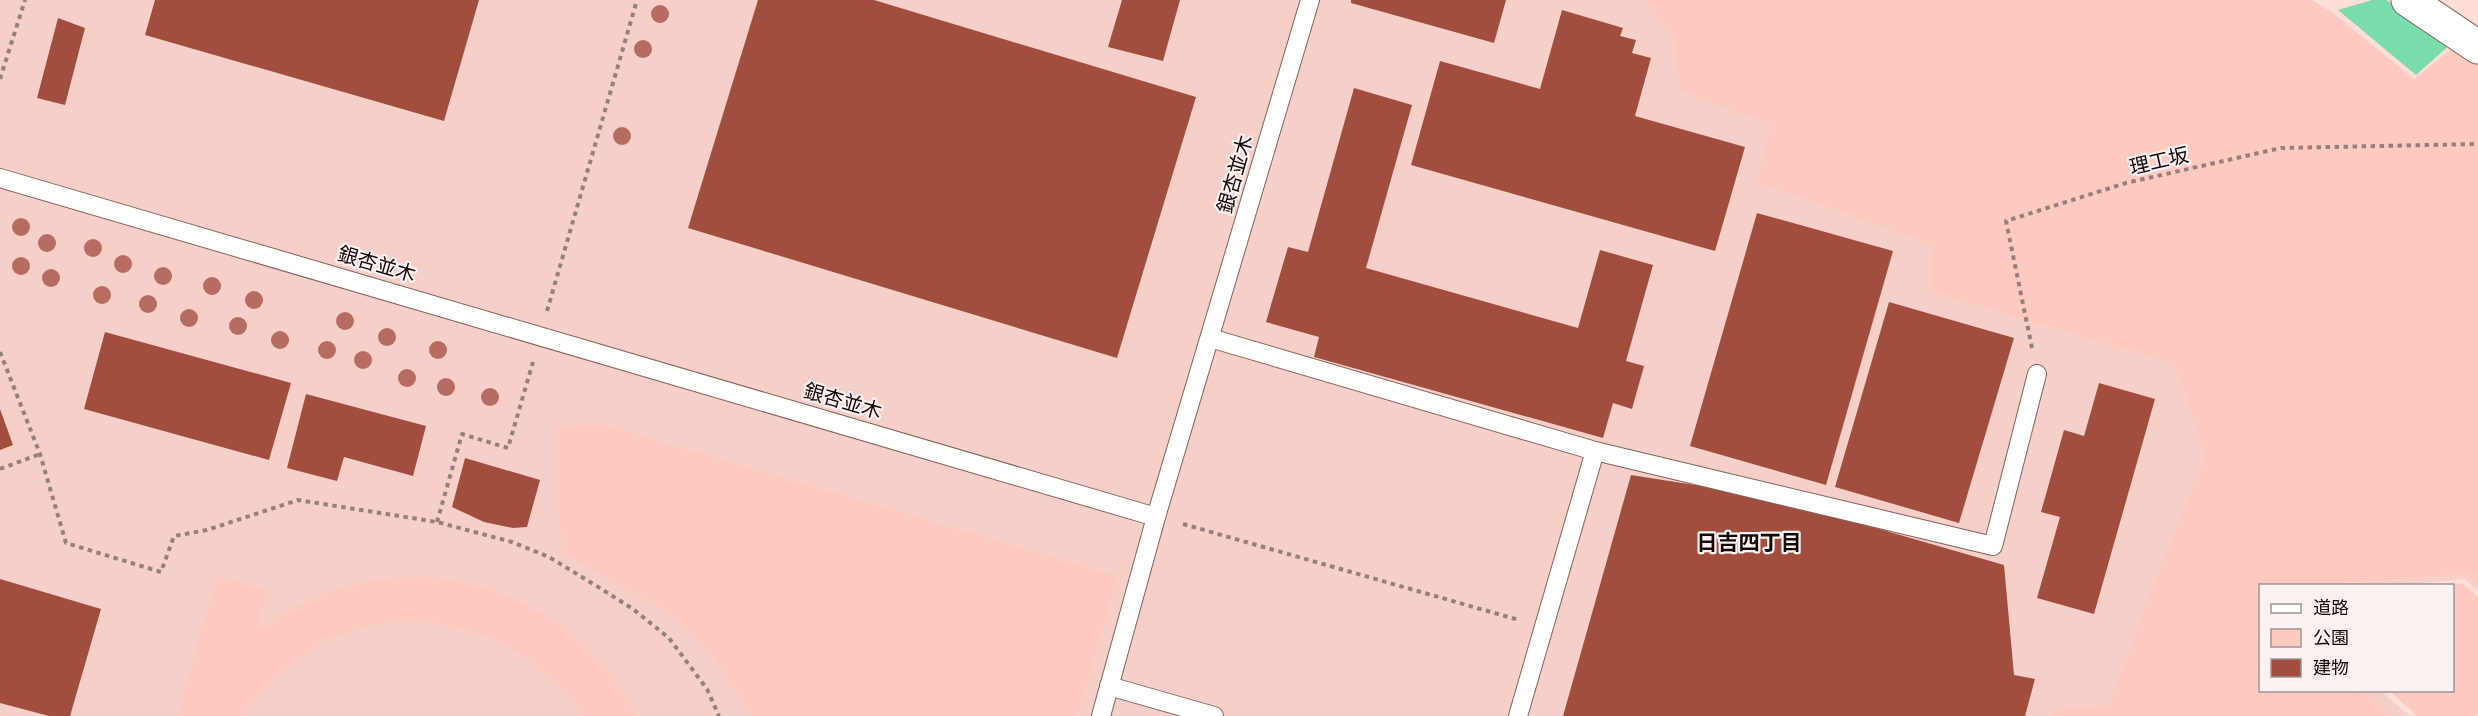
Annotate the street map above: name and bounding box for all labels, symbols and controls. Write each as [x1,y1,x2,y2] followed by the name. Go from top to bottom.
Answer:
[1212,132,1258,216] street label: 銀杏並木
[2127,143,2191,179] street label: 理工坂
[335,241,419,287] street label: 銀杏並木
[801,378,885,424] street label: 銀杏並木
[1697,530,1802,555] district label: 日吉四丁目
[2259,584,2454,692] legend
[2313,597,2349,618] text: 道路
[2313,627,2349,648] text: 公園
[2313,657,2349,678] text: 建物

